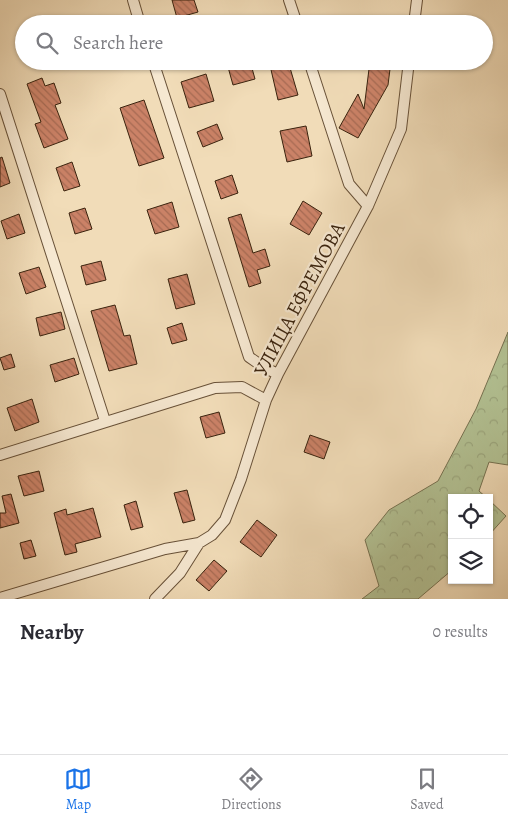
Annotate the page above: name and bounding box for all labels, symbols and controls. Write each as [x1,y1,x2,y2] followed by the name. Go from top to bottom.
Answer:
[15,15,493,70] search box
[33,29,61,57] icon: search
[73,30,163,56] text: Search here
[247,217,352,381] street label: УЛИЦА ЕФРЕМОВА
[448,494,493,584] map controls
[448,494,493,539] button: locate
[448,539,493,584] button: layers
[20,618,83,646] text: Nearby
[432,621,488,643] text: 0 results
[64,765,92,814] tab: Map
[221,765,281,814] tab: Directions
[410,765,444,814] tab: Saved

